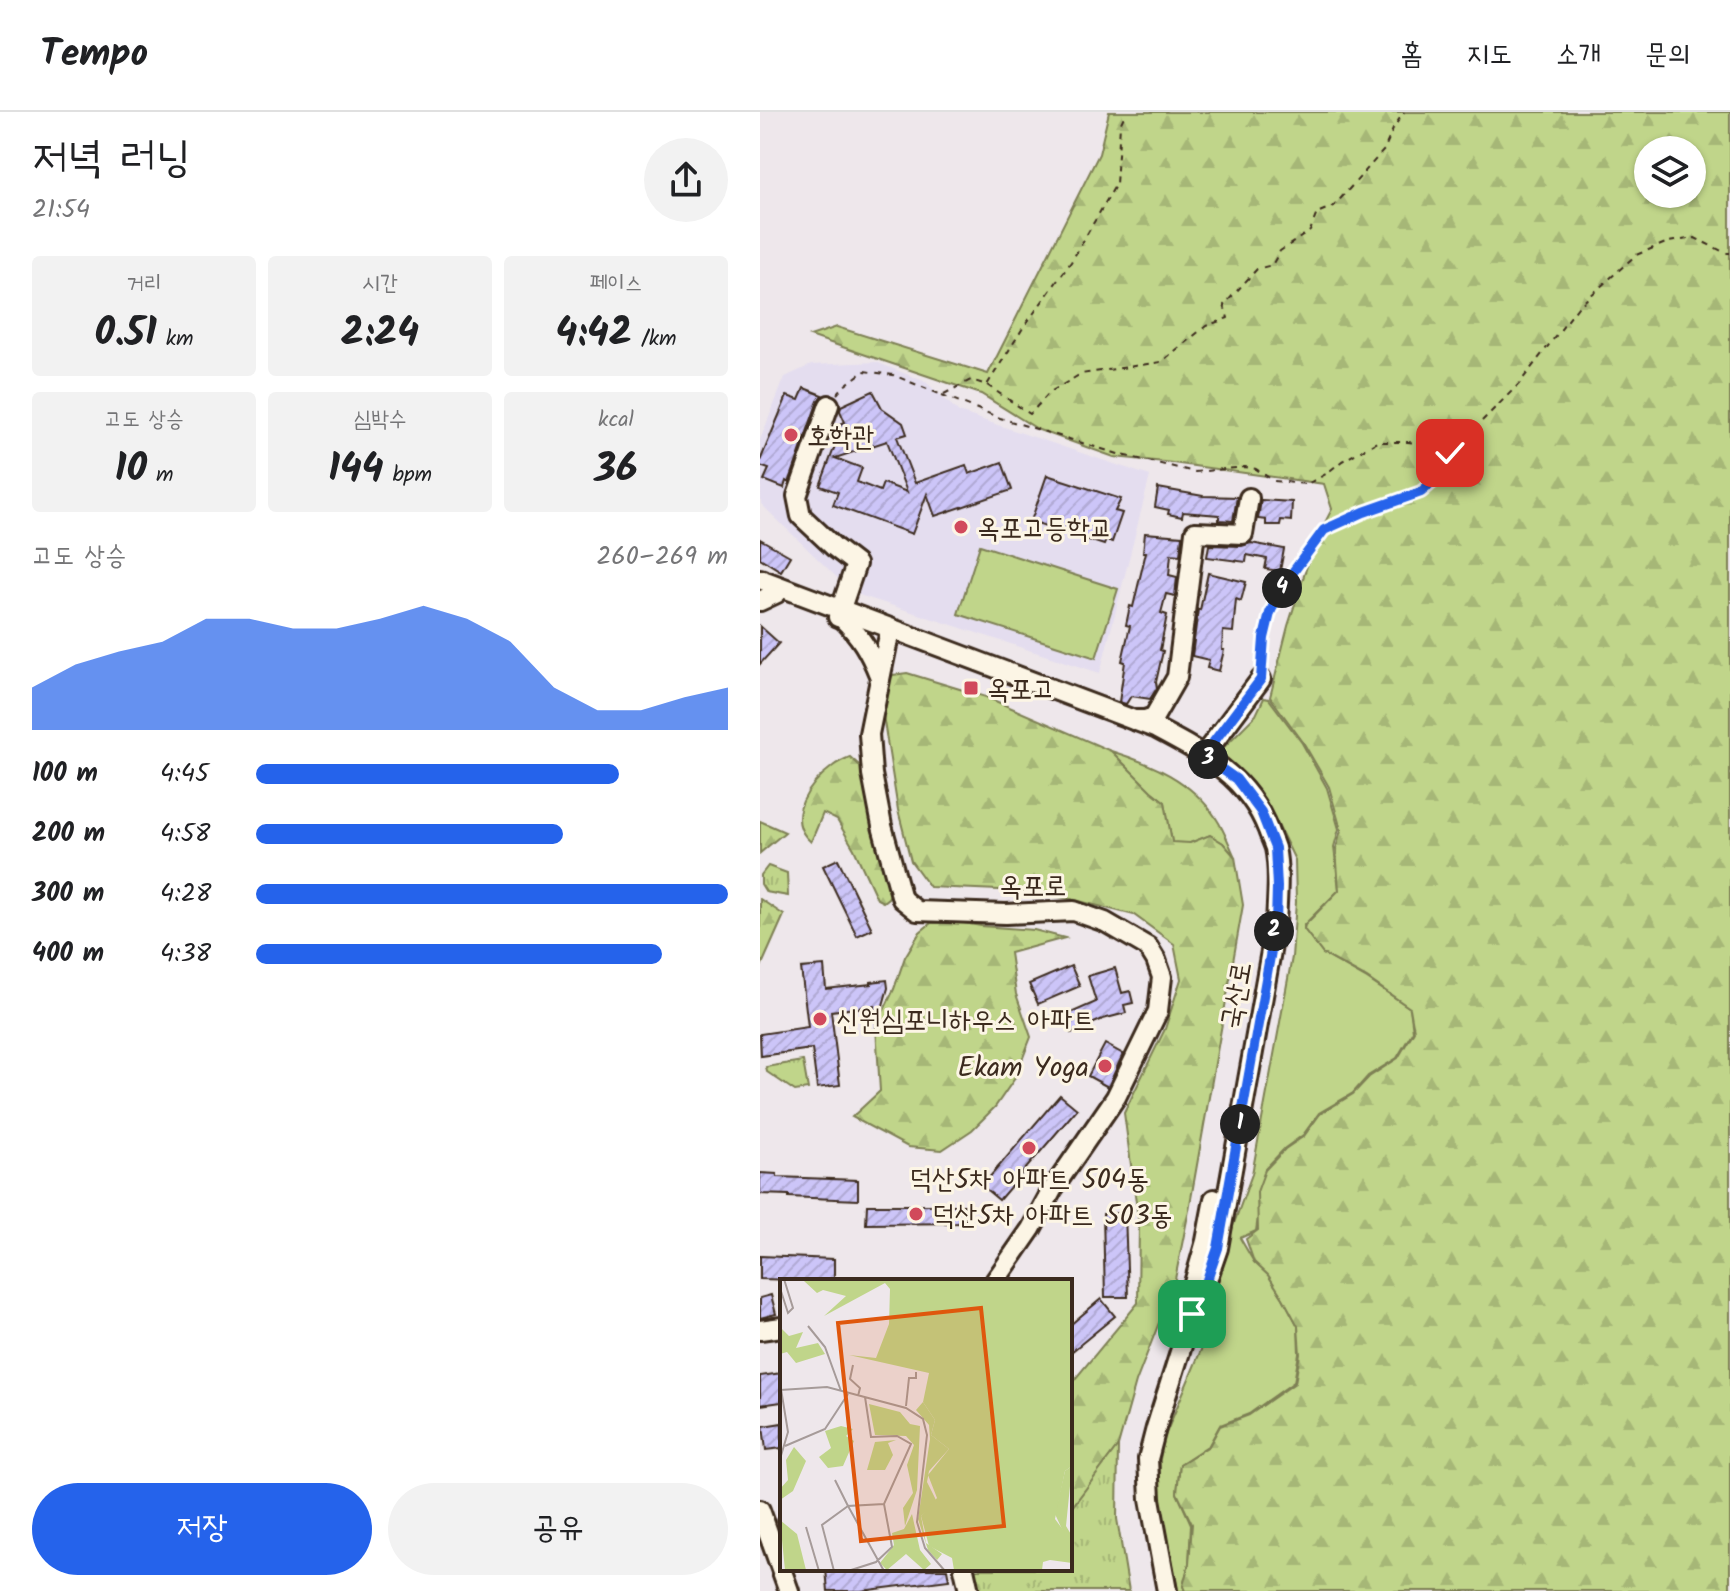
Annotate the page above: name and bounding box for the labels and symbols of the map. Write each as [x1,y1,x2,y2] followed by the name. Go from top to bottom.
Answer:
[807,415,875,460] place label: 호학관
[1416,419,1484,487] pin
[782,426,800,444] marker: 호학관
[977,507,1112,552] place label: 옥포고등학교
[952,518,970,536] marker: 옥포고등학교
[1262,568,1302,608] pin: 4
[987,668,1055,713] place label: 옥포고
[962,679,980,697] marker: 옥포고
[1188,739,1228,779] pin: 3
[999,865,1067,910] street label: 옥포로
[1254,911,1294,951] pin: 2
[1209,958,1265,1033] street label: 국산로
[836,999,1095,1044] place label: 신원심포니하우스 아파트
[811,1010,829,1028] marker: 신원심포니하우스 아파트
[958,1046,1089,1091] place label: Ekam Yoga
[1096,1057,1114,1075] marker: Ekam Yoga
[1220,1104,1260,1144] pin: 1
[1020,1139,1038,1157] marker: 덕산5차 아파트 504동
[909,1158,1149,1203] place label: 덕산5차 아파트 504동
[932,1194,1172,1239] place label: 덕산5차 아파트 503동
[907,1205,925,1223] marker: 덕산5차 아파트 503동
[780,1279,1072,1571] inset map
[1158,1280,1226,1348] pin

